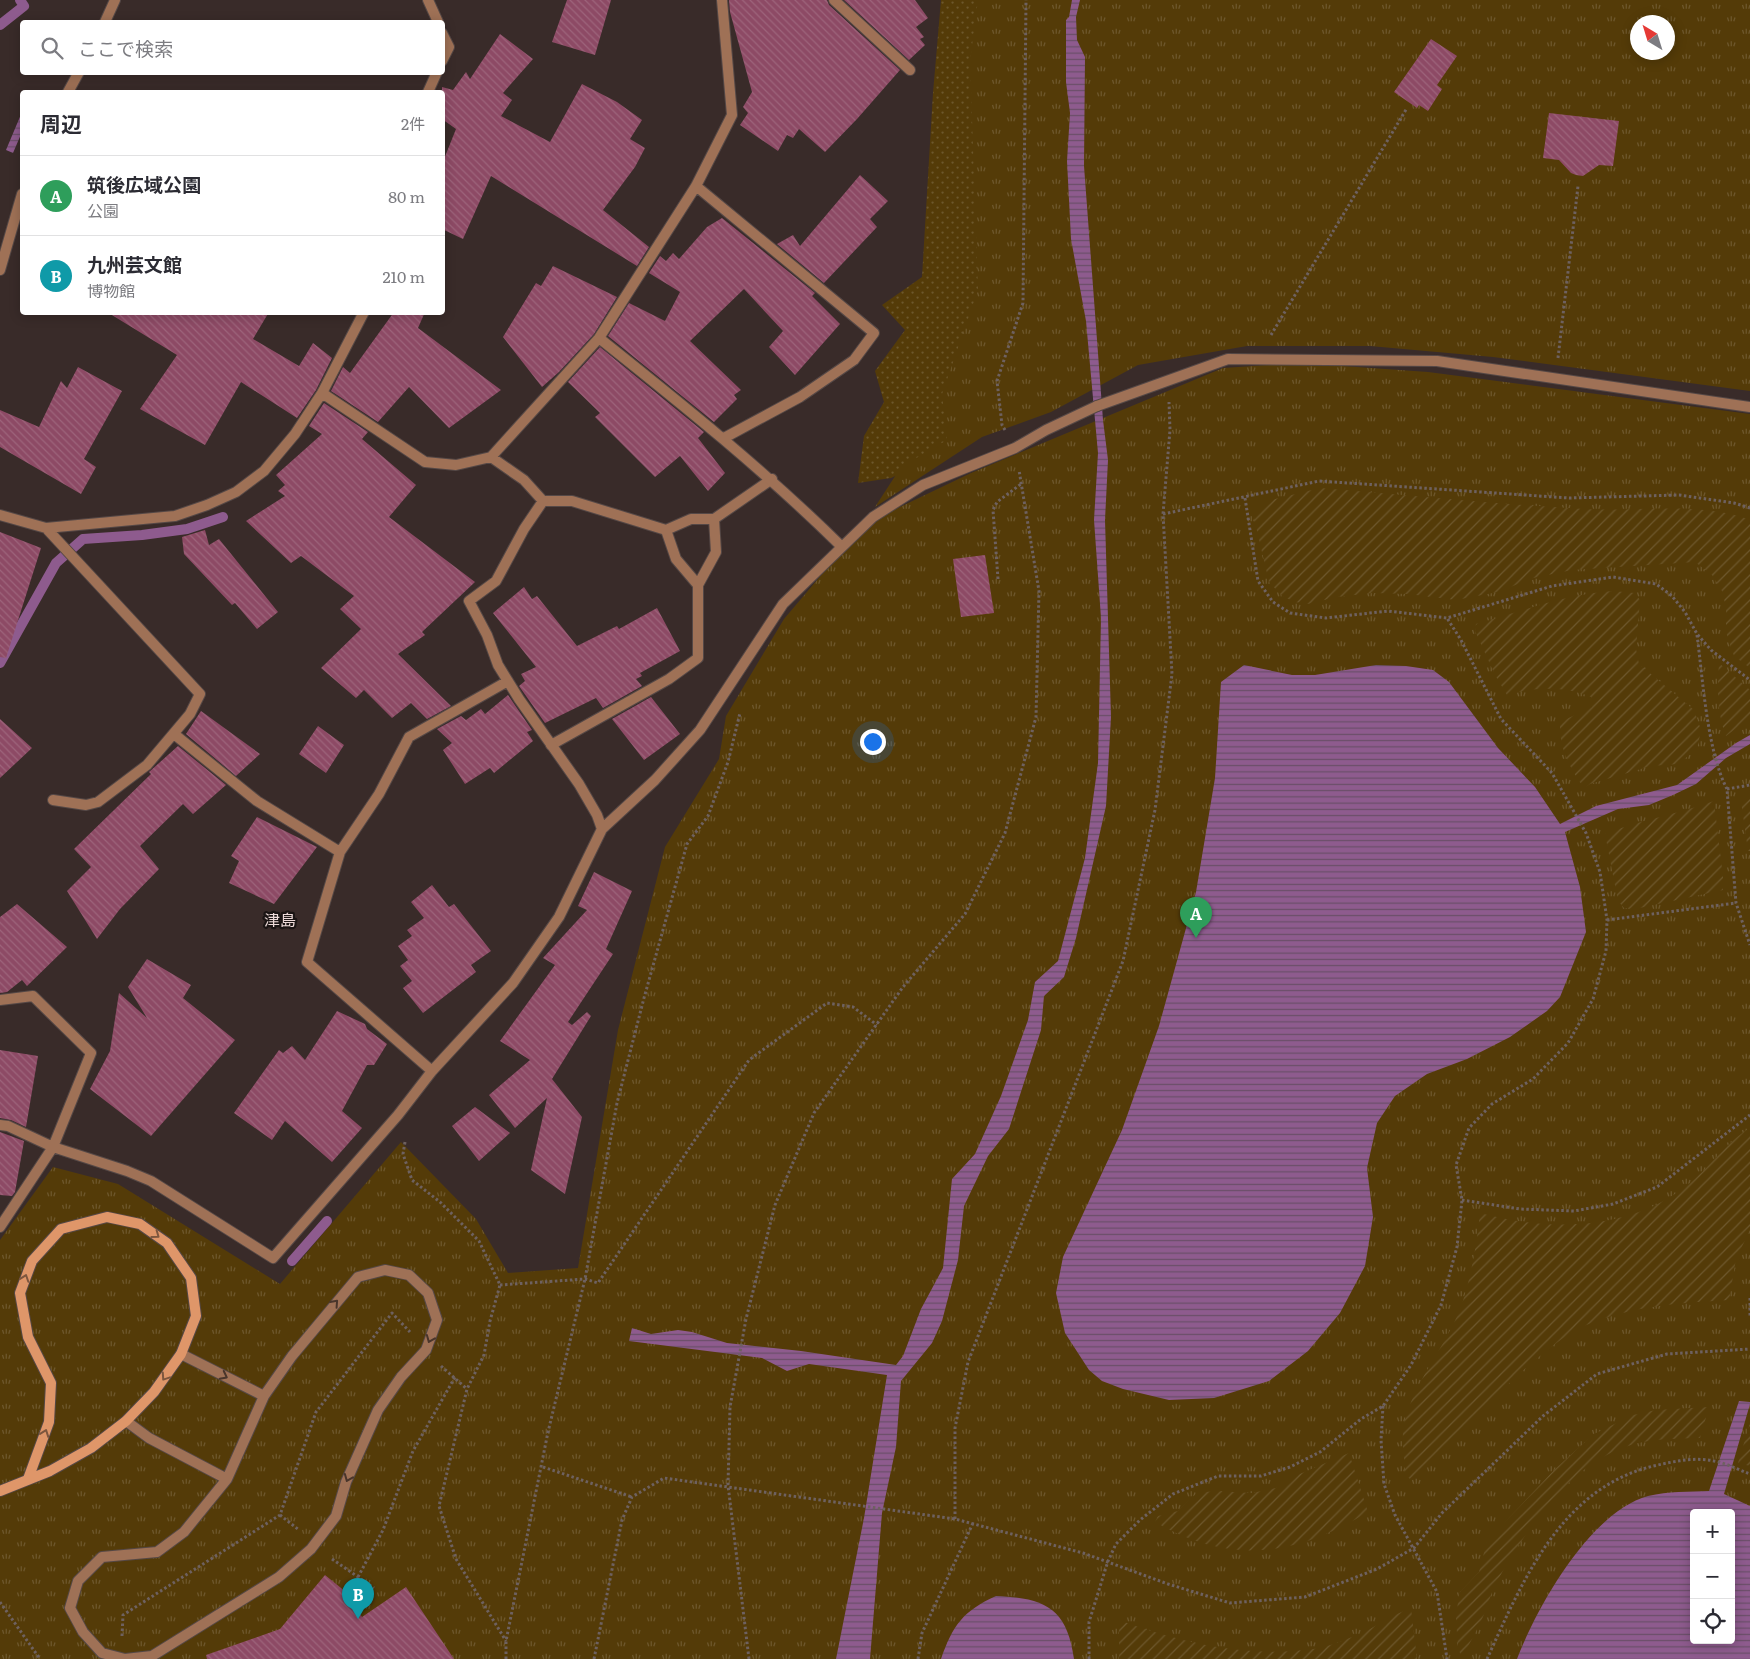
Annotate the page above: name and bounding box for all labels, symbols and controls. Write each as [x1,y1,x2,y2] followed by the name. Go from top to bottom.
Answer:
[1630,15,1675,60] north arrow
[20,20,445,75] search box
[38,34,66,62] icon: search
[78,34,173,62] text: ここで検索
[40,107,82,138] text: 周辺
[401,111,425,135] text: 2件
[87,170,201,198] text: 筑後広域公園
[50,184,62,208] text: A
[388,184,425,208] text: 80 m
[87,198,119,222] text: 公園
[87,250,182,278] text: 九州芸文館
[50,264,62,288] text: B
[382,264,425,288] text: 210 m
[87,278,135,302] text: 博物館
[860,729,886,755] your location
[1180,897,1212,938] pin: A
[264,907,296,931] district label: 津島
[150,1229,160,1238] one-way arrow
[20,1274,30,1283] one-way arrow
[329,1299,338,1308] one-way arrow
[426,1334,436,1343] one-way arrow
[219,1370,228,1380] one-way arrow
[162,1371,171,1380] one-way arrow
[39,1429,49,1438] one-way arrow
[344,1473,354,1481] one-way arrow
[1690,1509,1735,1644] map controls
[1690,1509,1735,1554] button: +
[1690,1554,1735,1599] button: −
[342,1578,374,1619] pin: B
[1690,1599,1735,1644] button: locate

